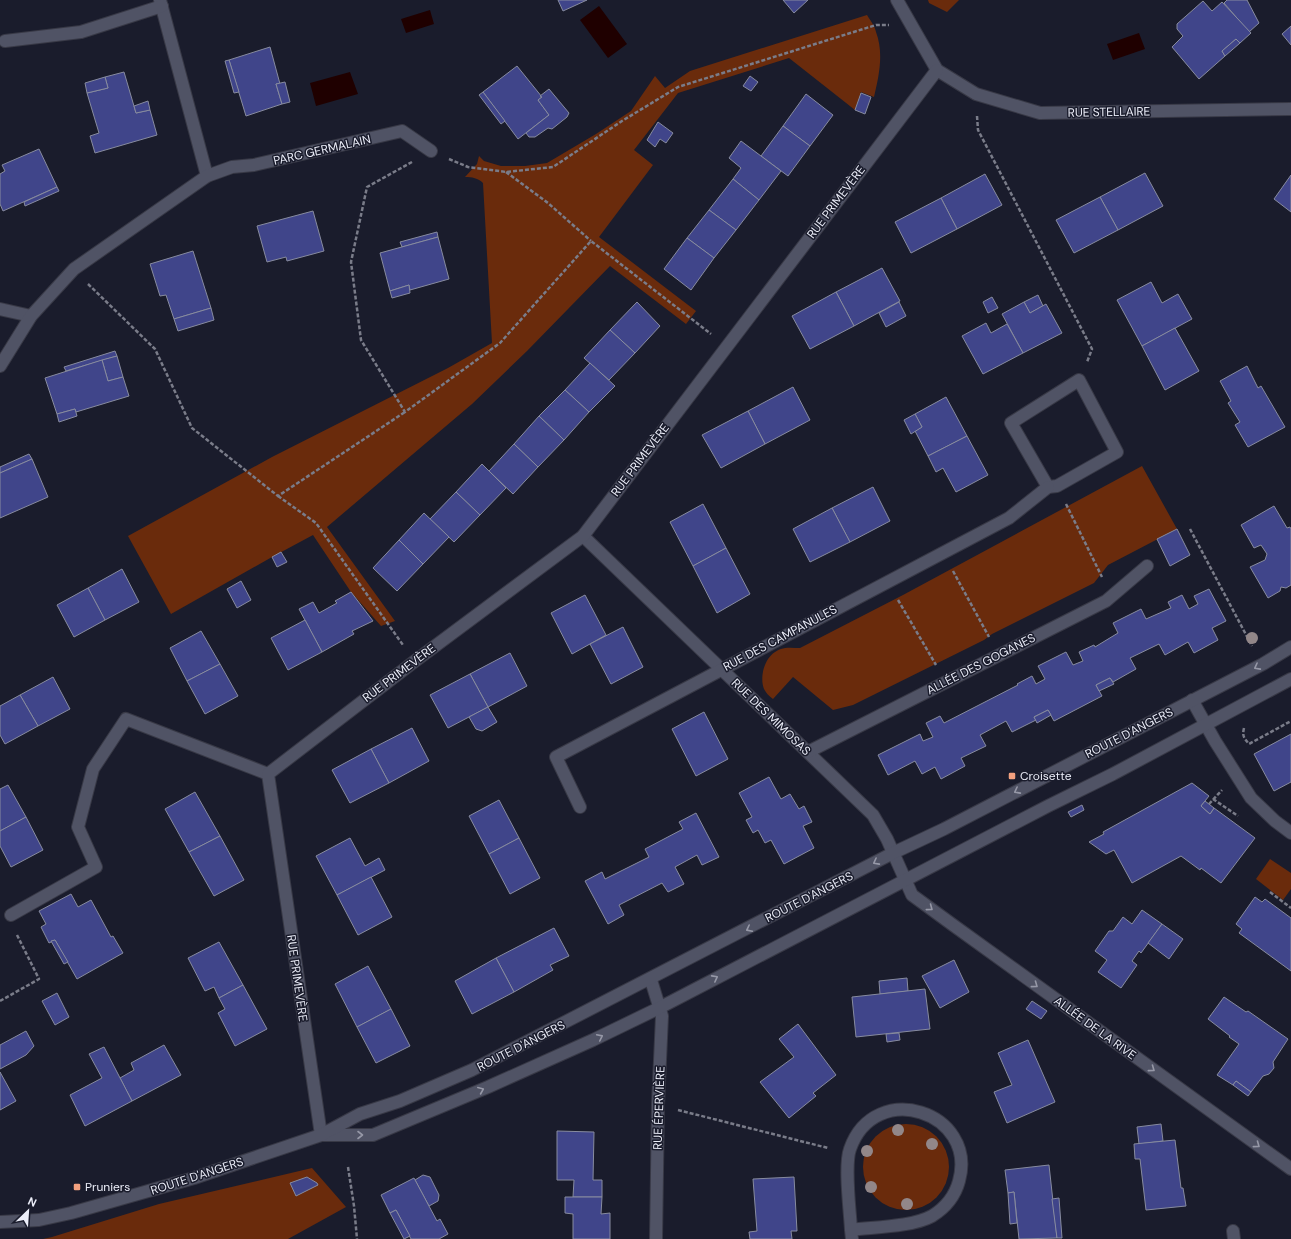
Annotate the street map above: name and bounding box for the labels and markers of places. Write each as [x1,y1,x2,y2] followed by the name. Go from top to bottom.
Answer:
[1020,768,1072,784] place label: Croisette
[1007,771,1017,781] marker: Croisette
[85,1179,130,1195] place label: Pruniers
[72,1182,82,1192] marker: Pruniers

